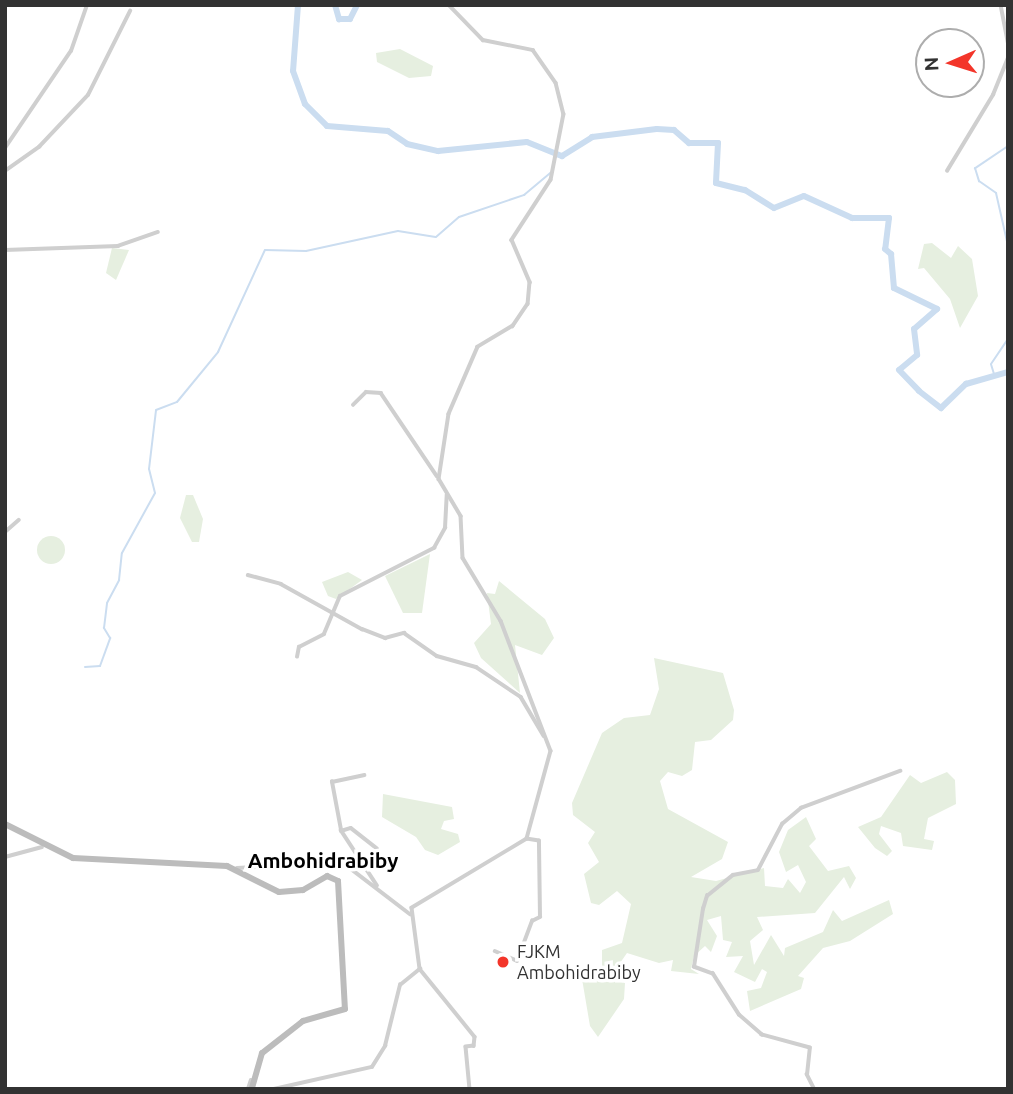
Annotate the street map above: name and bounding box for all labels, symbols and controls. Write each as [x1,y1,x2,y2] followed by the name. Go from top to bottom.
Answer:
[915,28,985,98] north arrow
[920,56,942,72] text: N
[248,847,398,873] district label: Ambohidrabiby
[517,941,641,984] place label: FJKM Ambohidrabiby
[495,954,511,970] marker: FJKM Ambohidrabiby

